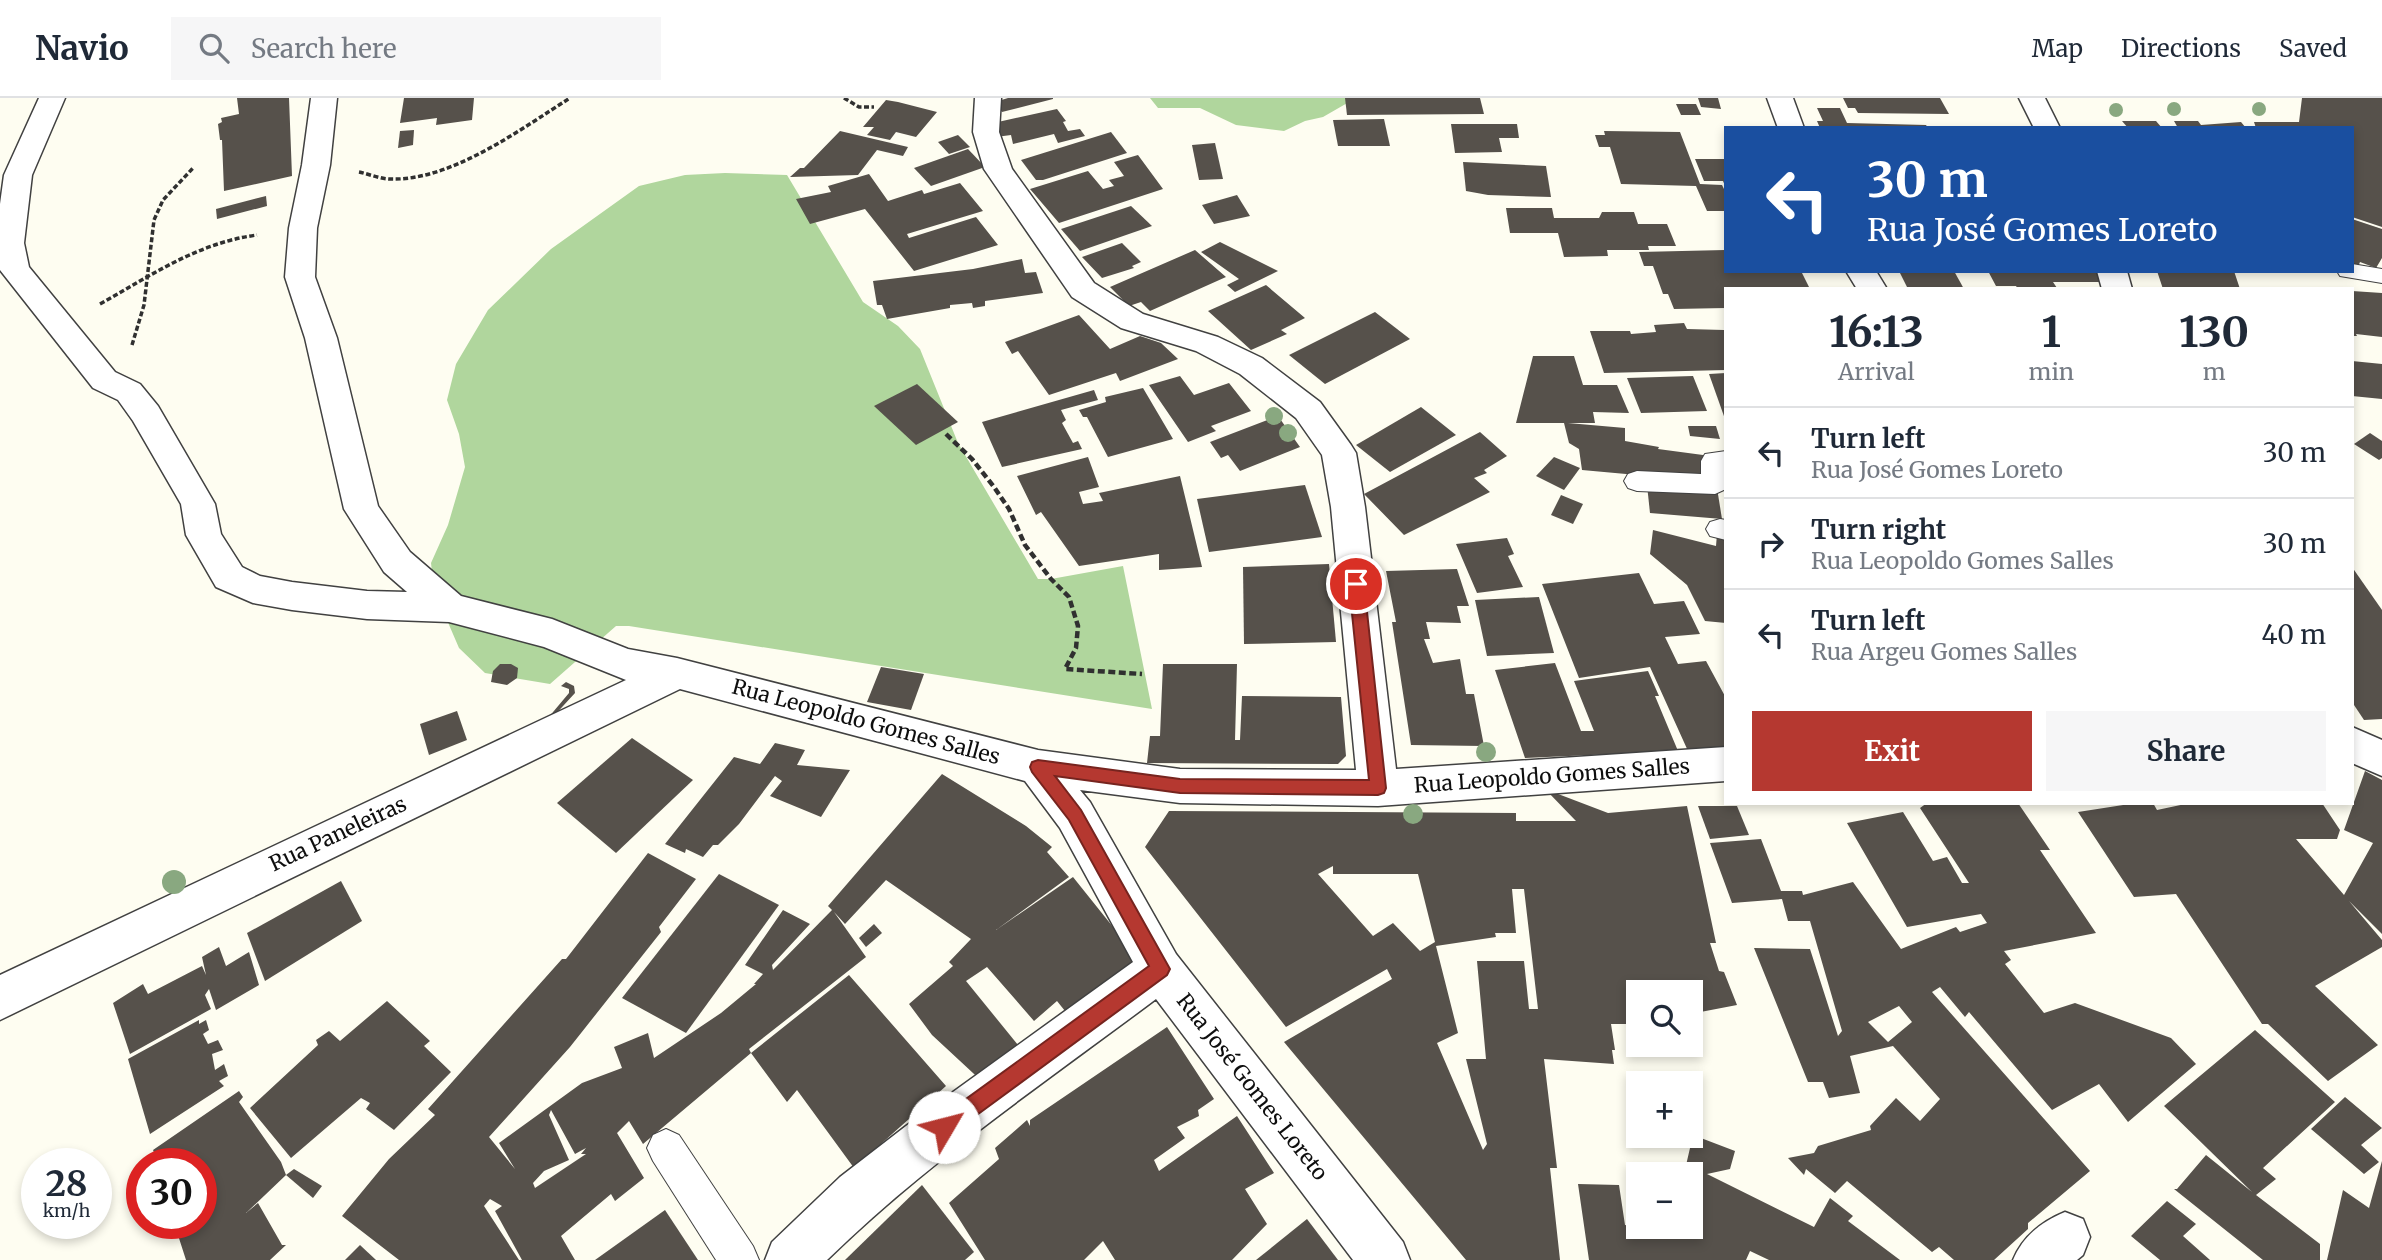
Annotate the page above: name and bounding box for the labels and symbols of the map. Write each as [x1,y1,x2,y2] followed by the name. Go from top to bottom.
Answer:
[1326,554,1386,614] pin
[729,673,1003,770] street label: Rua Leopoldo Gomes Salles
[1413,752,1691,799] street label: Rua Leopoldo Gomes Salles
[265,790,411,877] street label: Rua Paneleiras
[1171,988,1334,1186] street label: Rua José Gomes Loreto
[907,1090,981,1164] position arrow
[126,1148,217,1239] speed limit sign: 30

